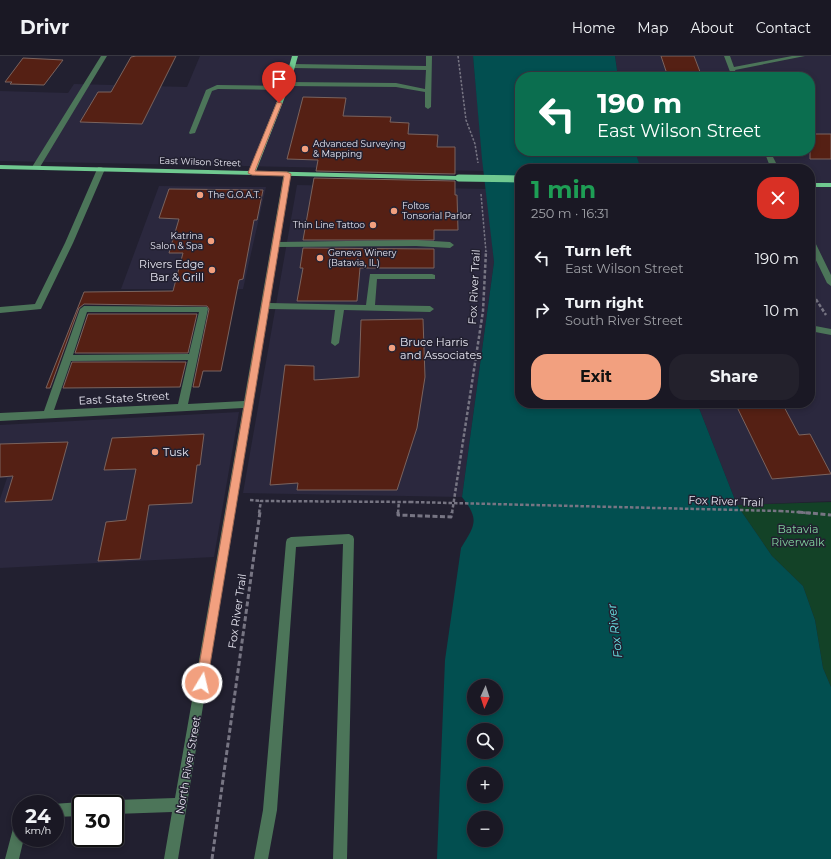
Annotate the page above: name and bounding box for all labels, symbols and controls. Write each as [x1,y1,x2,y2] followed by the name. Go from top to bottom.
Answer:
[20,16,69,39] text: Drivr
[572,19,615,37] text: Home
[637,19,668,37] text: Map
[690,19,734,37] text: About
[756,19,811,37] text: Contact
[262,62,296,103] pin
[268,68,290,90] icon: arrive
[597,86,682,120] text: 190 m
[531,88,583,140] icon: left
[597,120,761,142] text: East Wilson Street
[313,138,406,159] place label: Advanced Surveying & Mapping
[300,144,310,154] marker: Advanced Surveying & Mapping
[159,155,242,168] street label: East Wilson Street
[531,175,596,204] text: 1 min
[757,177,799,219] button: close
[208,189,261,200] place label: The G.O.A.T.
[195,190,205,200] marker: The G.O.A.T.
[402,200,472,221] place label: Foltos Tonsorial Parlor
[531,205,609,221] text: 250 m · 16:31
[389,206,399,216] marker: Foltos Tonsorial Parlor
[293,219,365,230] place label: Thin Line Tattoo
[368,220,378,230] marker: Thin Line Tattoo
[150,230,203,251] place label: Katrina Salon & Spa
[206,236,216,246] marker: Katrina Salon & Spa
[565,241,632,260] text: Turn left
[328,247,397,268] place label: Geneva Winery (Batavia, IL)
[531,247,553,269] icon: left
[465,249,483,325] street label: Fox River Trail
[755,249,799,268] text: 190 m
[315,253,325,263] marker: Geneva Winery (Batavia, IL)
[139,257,204,284] place label: Rivers Edge Bar & Grill
[565,260,684,276] text: East Wilson Street
[207,265,217,275] marker: Rivers Edge Bar & Grill
[565,293,644,312] text: Turn right
[531,299,553,321] icon: right
[764,301,799,320] text: 10 m
[565,312,683,328] text: South River Street
[400,335,482,362] place label: Bruce Harris and Associates
[387,343,397,353] marker: Bruce Harris and Associates
[531,354,661,400] button: Exit
[669,354,799,400] button: Share
[78,389,170,407] street label: East State Street
[163,445,189,459] place label: Tusk
[150,447,160,457] marker: Tusk
[688,493,764,509] street label: Fox River Trail
[771,522,825,549] park label: Batavia Riverwalk
[225,573,249,649] street label: Fox River Trail
[604,603,625,659] water label: Fox River
[181,662,223,704] position arrow
[467,679,503,715] north arrow
[467,679,503,847] map controls
[173,714,204,815] street label: North River Street
[467,723,503,759] button: search
[467,767,503,803] button: +
[72,795,124,847] speed limit sign: 30
[25,804,51,828] text: 24
[467,811,503,847] button: −
[25,824,51,837] text: km/h

